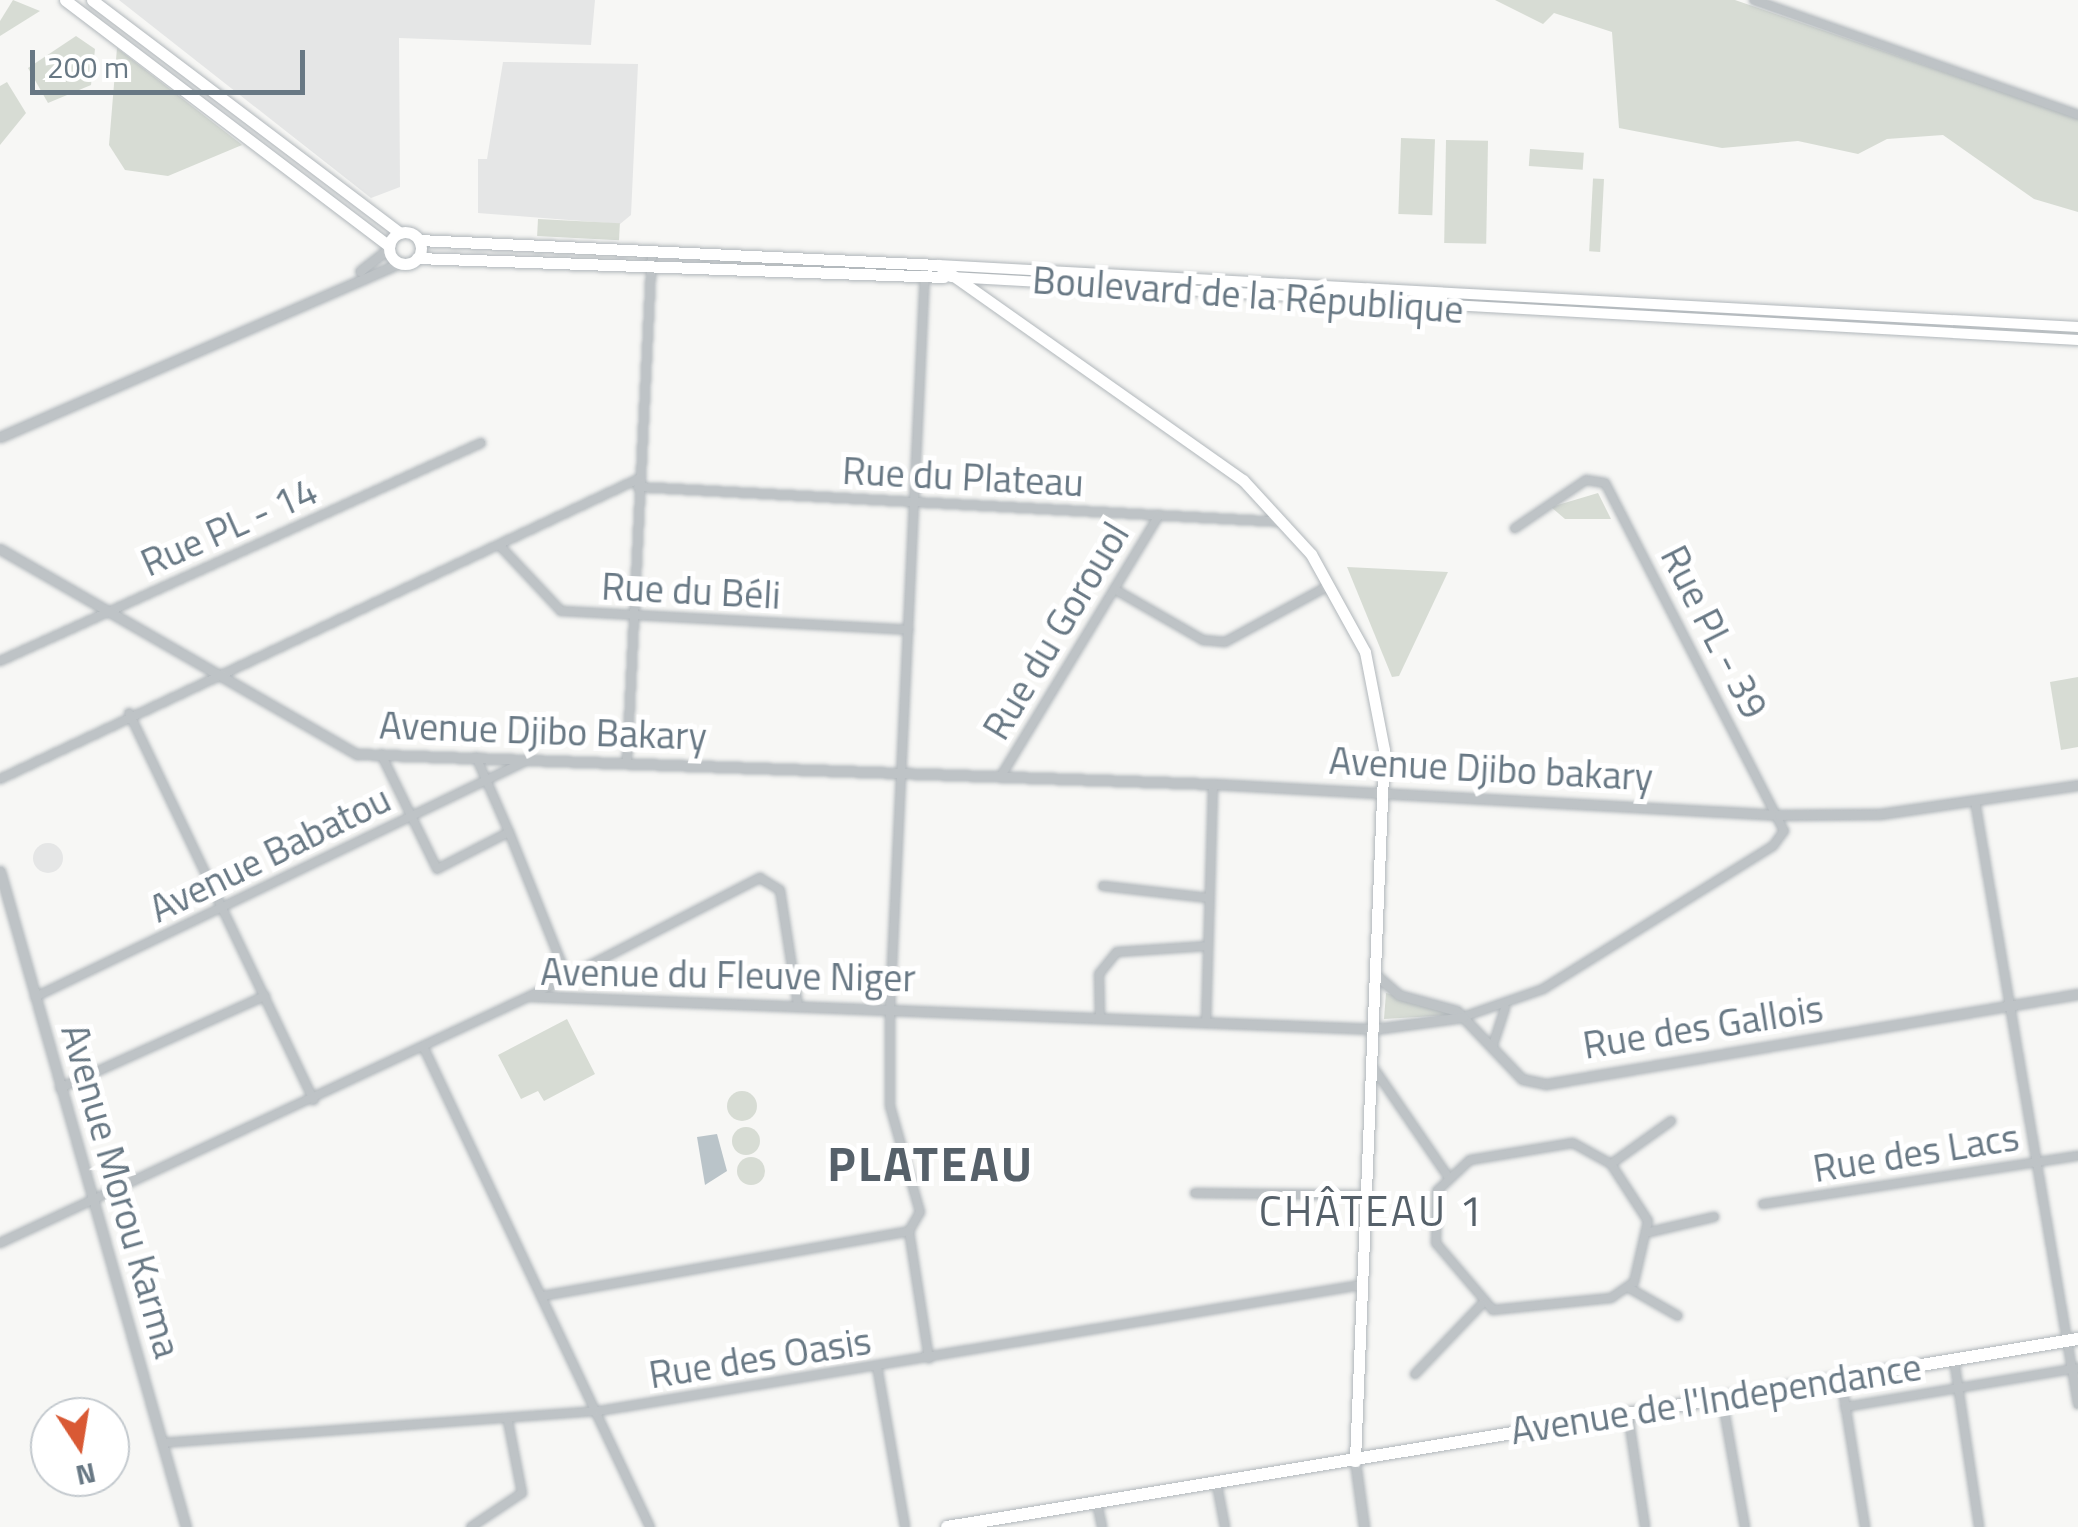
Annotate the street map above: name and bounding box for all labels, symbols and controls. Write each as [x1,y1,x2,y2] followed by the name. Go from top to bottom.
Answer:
[35,30,310,92] scale bar
[47,44,129,90] text: 200 m
[1031,257,1465,333] street label: Boulevard de la République
[841,448,1085,506] street label: Rue du Plateau
[134,468,324,586] street label: Rue PL - 14
[973,514,1139,748] street label: Rue du Gorouol
[1651,538,1777,726] street label: Rue PL - 39
[600,564,782,618] street label: Rue du Béli
[378,702,708,760] street label: Avenue Djibo Bakary
[1328,738,1654,800] street label: Avenue Djibo bakary
[142,776,398,932] street label: Avenue Babatou
[540,949,916,1001] street label: Avenue du Fleuve Niger
[1580,986,1826,1068] street label: Rue des Gallois
[52,1019,190,1363] street label: Avenue Morou Karma
[1810,1114,2022,1192] street label: Rue des Lacs
[827,1135,1035,1193] district label: PLATEAU
[1259,1185,1485,1235] district label: CHÂTEAU 1
[646,1318,874,1398] street label: Rue des Oasis
[1507,1344,1925,1454] street label: Avenue de l'Independance
[30,1397,130,1497] north arrow
[72,1452,100,1498] text: N

